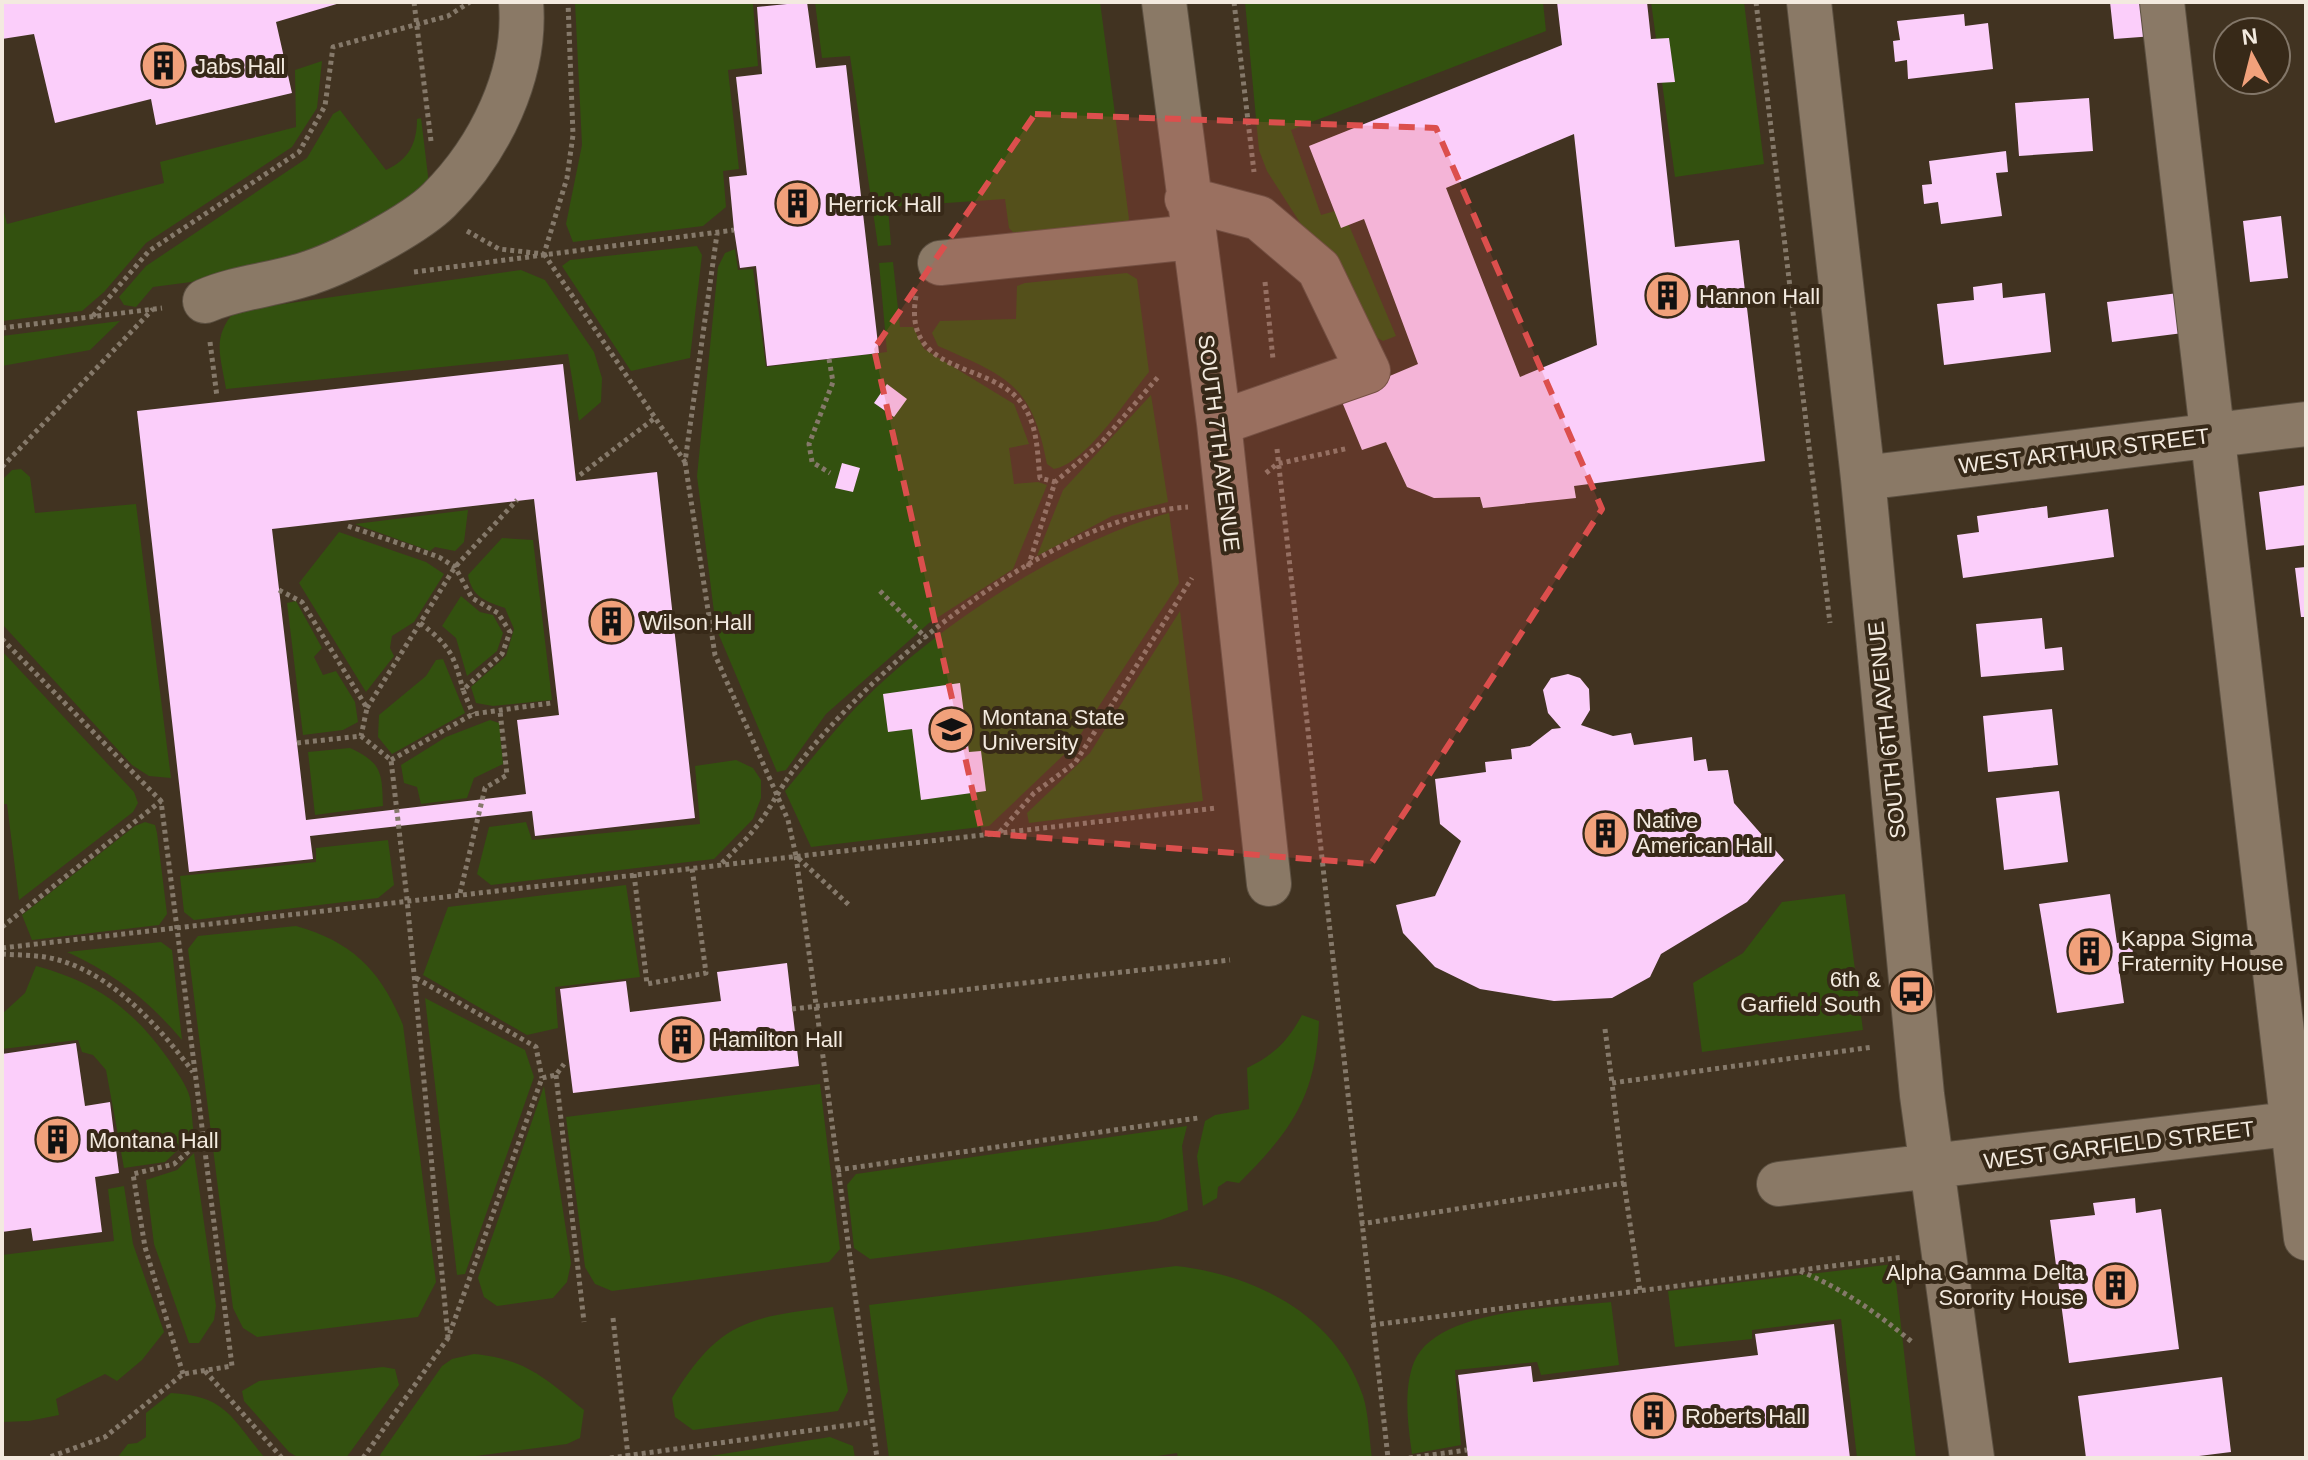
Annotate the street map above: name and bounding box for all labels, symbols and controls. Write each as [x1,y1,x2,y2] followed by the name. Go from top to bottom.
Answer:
[2212,16,2292,96] north arrow
[2240,23,2259,50] text: N
[140,42,188,90] building icon: Jabs Hall
[195,54,285,79] place label: Jabs Hall
[773,180,821,228] building icon: Herrick Hall
[828,192,942,217] place label: Herrick Hall
[1644,272,1692,320] building icon: Hannon Hall
[1699,284,1820,309] place label: Hannon Hall
[1193,333,1245,553] street label: SOUTH 7TH AVENUE
[1957,423,2211,479] street label: WEST ARTHUR STREET
[587,598,635,646] building icon: Wilson Hall
[642,610,752,635] place label: Wilson Hall
[1863,620,1911,840] street label: SOUTH 6TH AVENUE
[982,705,1125,755] place label: Montana State University
[927,706,975,754] school or university icon: Montana State University
[1636,808,1773,858] place label: Native American Hall
[1581,809,1629,857] building icon: Native American Hall
[2121,926,2284,976] place label: Kappa Sigma Fraternity House
[2066,927,2114,975] building icon: Kappa Sigma Fraternity House
[1740,967,1881,1017] place label: 6th & Garfield South
[1888,968,1936,1016] bus stop icon: 6th & Garfield South
[657,1015,705,1063] building icon: Hamilton Hall
[712,1027,843,1052] place label: Hamilton Hall
[34,1116,82,1164] building icon: Montana Hall
[1982,1116,2256,1174] street label: WEST GARFIELD STREET
[89,1128,219,1153] place label: Montana Hall
[1886,1260,2085,1310] place label: Alpha Gamma Delta Sorority House
[2091,1261,2139,1309] building icon: Alpha Gamma Delta Sorority House
[1630,1392,1678,1440] building icon: Roberts Hall
[1685,1404,1806,1429] place label: Roberts Hall

